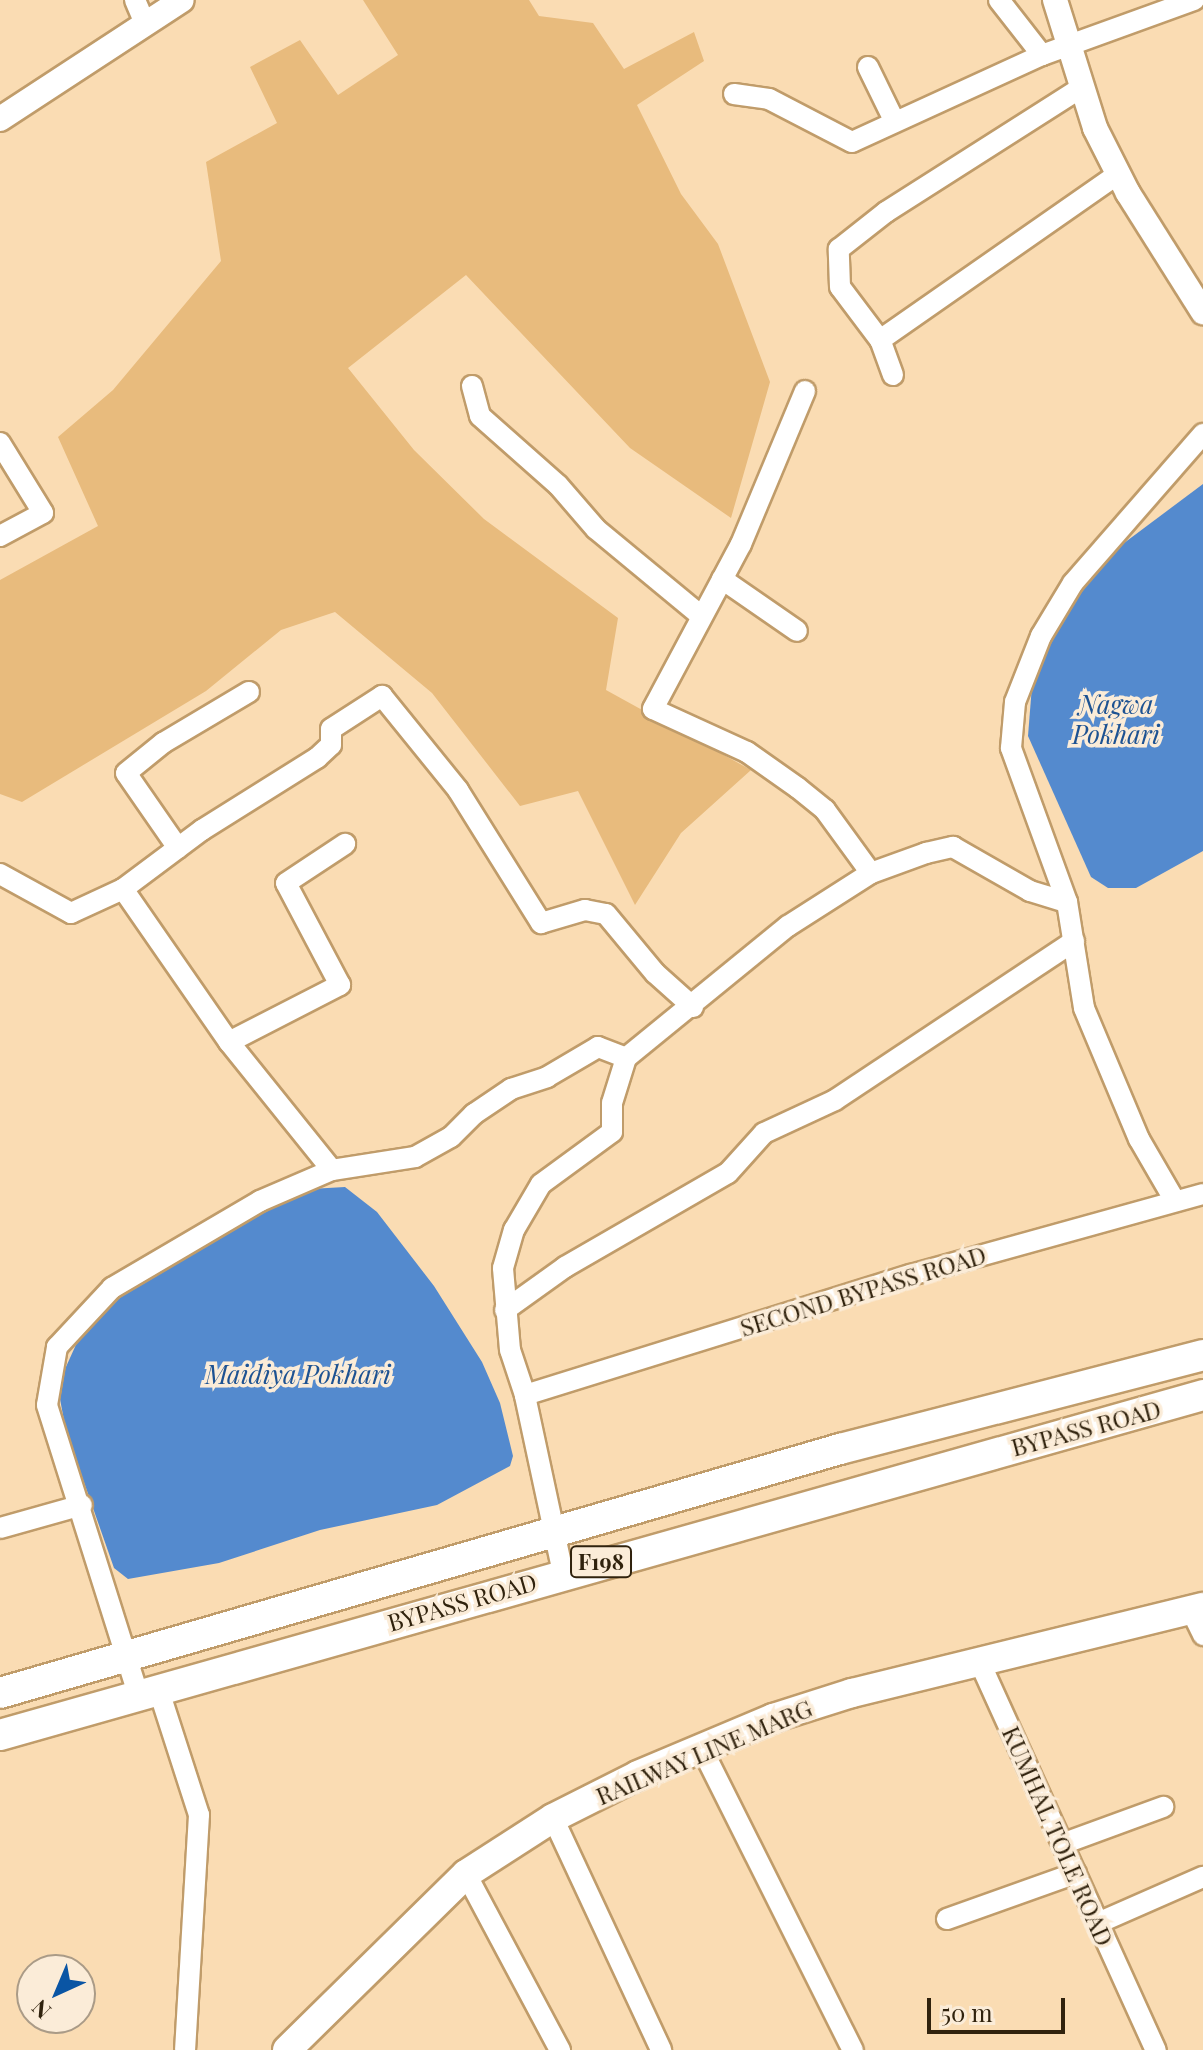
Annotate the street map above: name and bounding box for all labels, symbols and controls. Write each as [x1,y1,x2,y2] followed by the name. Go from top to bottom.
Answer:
[1072,688,1160,750] water label: Nagwa Pokhari
[737,1240,989,1342] street label: SECOND BYPASS ROAD
[205,1358,391,1390] water label: Maidiya Pokhari
[1008,1394,1164,1462] street label: BYPASS ROAD
[569,1544,633,1580] road number: F198
[384,1567,540,1637] street label: BYPASS ROAD
[591,1693,817,1811] street label: RAILWAY LINE MARG
[996,1721,1120,1951] street label: KUMHAL TOLE ROAD
[16,1954,96,2034] north arrow
[931,1982,1069,2032] scale bar
[25,1994,57,2026] text: N
[941,1996,993,2028] text: 50 m

